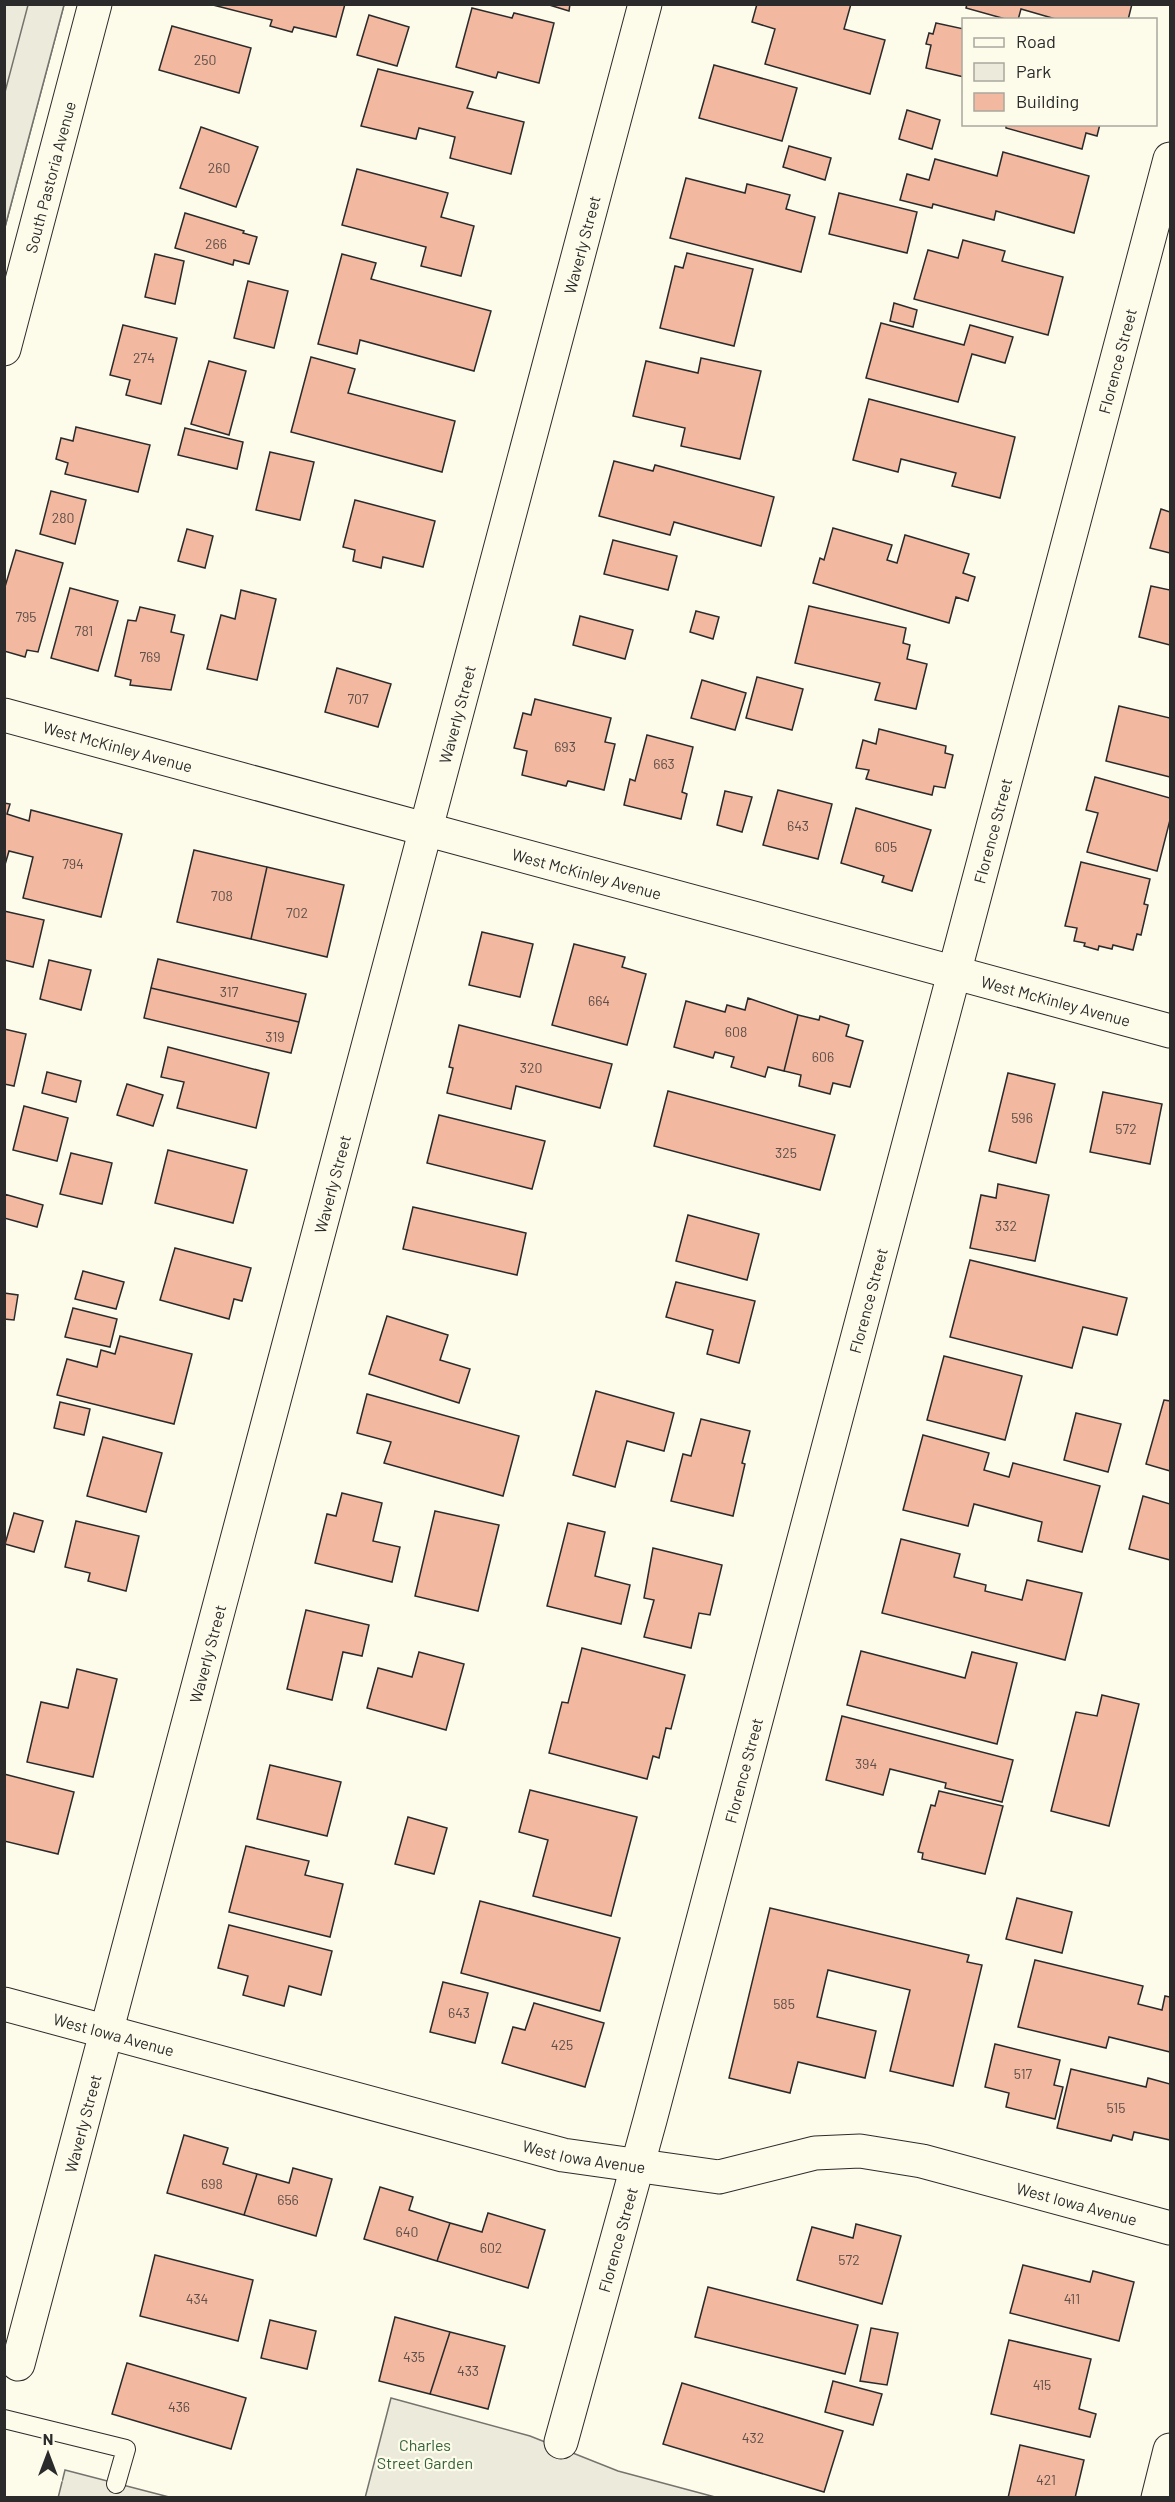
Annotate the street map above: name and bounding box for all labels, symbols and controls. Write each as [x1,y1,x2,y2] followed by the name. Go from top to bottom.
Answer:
[962,18,1157,126] legend
[1016,30,1056,52] text: Road
[194,51,216,68] house number: 250
[1016,60,1051,82] text: Park
[1016,90,1079,112] text: Building
[20,99,78,255] street label: South Pastoria Avenue
[208,159,230,176] house number: 260
[559,193,603,296] street label: Waverly Street
[205,235,227,252] house number: 266
[1093,306,1139,416] street label: Florence Street
[133,349,155,366] house number: 274
[52,509,74,526] house number: 280
[15,608,37,625] house number: 795
[75,622,93,639] house number: 781
[139,648,161,665] house number: 769
[434,663,478,766] street label: Waverly Street
[347,690,369,707] house number: 707
[41,717,195,775] street label: West McKinley Avenue
[554,738,576,755] house number: 693
[653,755,675,772] house number: 663
[969,776,1015,885] street label: Florence Street
[787,817,809,834] house number: 643
[875,838,897,855] house number: 605
[510,844,664,902] street label: West McKinley Avenue
[62,855,84,872] house number: 794
[211,887,233,904] house number: 708
[286,904,308,921] house number: 702
[979,971,1133,1029] street label: West McKinley Avenue
[220,983,239,1000] house number: 317
[588,992,610,1009] house number: 664
[725,1023,747,1040] house number: 608
[265,1028,285,1045] house number: 319
[812,1048,834,1065] house number: 606
[520,1059,542,1076] house number: 320
[1011,1109,1033,1126] house number: 596
[1115,1120,1137,1137] house number: 572
[309,1133,354,1235] street label: Waverly Street
[775,1144,797,1161] house number: 325
[995,1217,1017,1234] house number: 332
[844,1246,890,1355] street label: Florence Street
[185,1602,229,1705] street label: Waverly Street
[720,1716,766,1825] street label: Florence Street
[855,1755,877,1772] house number: 394
[773,1995,795,2012] house number: 585
[448,2004,470,2021] house number: 643
[51,2008,177,2059] street label: West Iowa Avenue
[551,2036,573,2053] house number: 425
[1014,2065,1033,2082] house number: 517
[60,2072,104,2175] street label: Waverly Street
[1107,2099,1125,2116] house number: 515
[521,2135,647,2176] street label: West Iowa Avenue
[201,2175,223,2192] house number: 698
[1014,2177,1140,2228] street label: West Iowa Avenue
[593,2185,640,2294] street label: Florence Street
[277,2191,299,2208] house number: 656
[396,2223,418,2240] house number: 640
[480,2239,502,2256] house number: 602
[838,2251,860,2268] house number: 572
[186,2290,208,2307] house number: 434
[1064,2290,1080,2307] house number: 411
[403,2348,425,2365] house number: 435
[457,2362,479,2379] house number: 433
[1033,2376,1051,2393] house number: 415
[168,2398,190,2415] house number: 436
[18,2424,78,2484] north arrow
[43,2429,53,2448] text: N
[742,2429,764,2446] house number: 432
[377,2435,473,2472] park label: Charles Street Garden
[1036,2471,1056,2488] house number: 421

